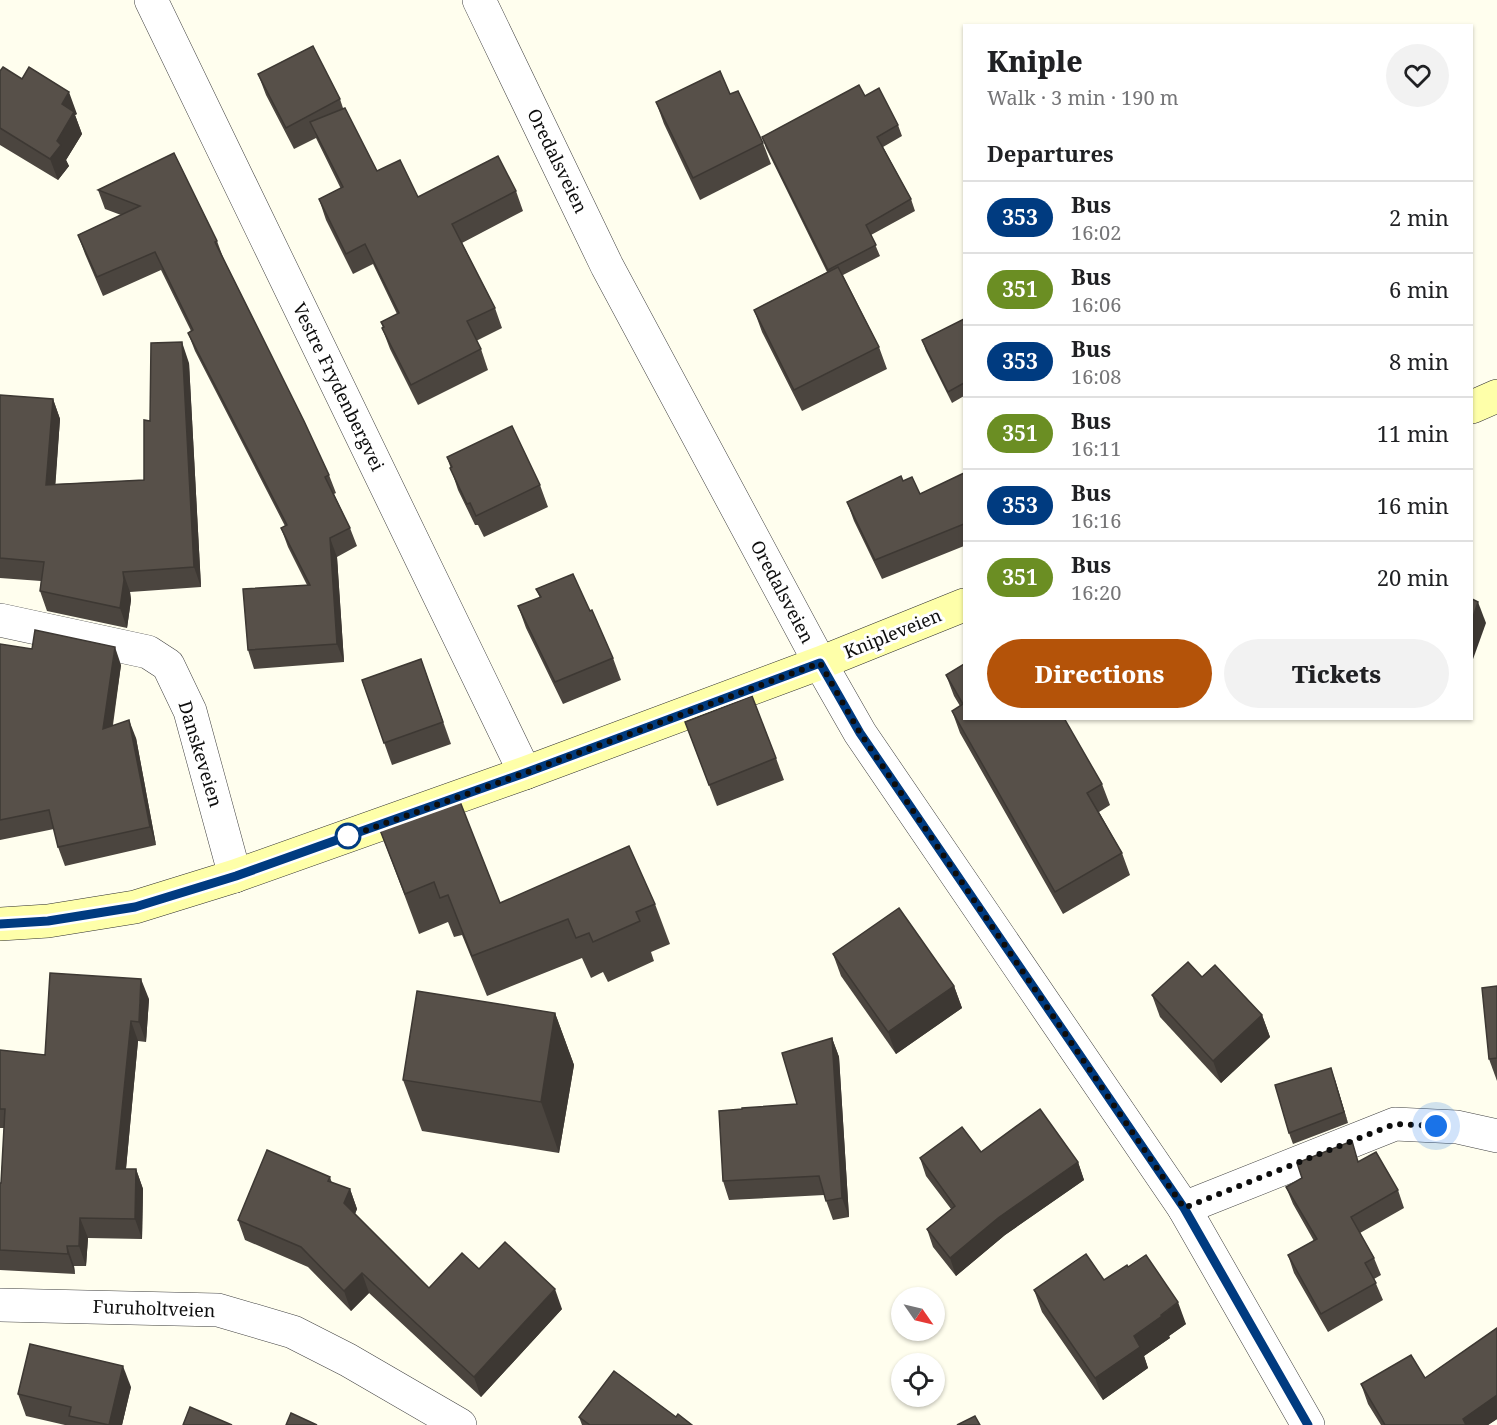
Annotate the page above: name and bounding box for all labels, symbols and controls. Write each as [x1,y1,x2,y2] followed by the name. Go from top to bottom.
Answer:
[987,42,1083,80] text: Kniple
[1386,44,1449,107] button: heart
[987,84,1179,111] text: Walk · 3 min · 190 m
[522,104,594,217] street label: Oredalsveien
[987,138,1114,168] text: Departures
[1071,189,1111,219] text: Bus
[1389,202,1449,232] text: 2 min
[1002,203,1038,231] text: 353
[1071,219,1121,246] text: 16:02
[1071,261,1111,291] text: Bus
[1389,274,1449,304] text: 6 min
[1002,275,1038,303] text: 351
[1071,291,1121,318] text: 16:06
[288,299,390,475] street label: Vestre Frydenbergvei
[1071,333,1111,363] text: Bus
[1389,346,1449,376] text: 8 min
[1002,347,1038,375] text: 353
[1071,363,1121,390] text: 16:08
[1071,405,1111,435] text: Bus
[1377,418,1449,448] text: 11 min
[1002,419,1038,447] text: 351
[1071,435,1121,462] text: 16:11
[1071,477,1111,507] text: Bus
[1377,490,1449,520] text: 16 min
[1002,491,1038,519] text: 353
[1071,507,1121,534] text: 16:16
[746,536,820,648] street label: Oredalsveien
[1071,549,1111,579] text: Bus
[1377,562,1449,592] text: 20 min
[1002,563,1038,591] text: 351
[1071,579,1121,606] text: 16:20
[840,602,945,664] street label: Knipleveien
[987,639,1212,708] button: Directions
[1224,639,1449,708] button: Tickets
[173,698,229,810] street label: Danskeveien
[335,823,361,849] unlabelled marker
[1421,1111,1451,1141] your location
[891,1287,945,1341] north arrow
[891,1287,945,1407] map controls
[92,1294,216,1322] street label: Furuholtveien
[891,1353,945,1407] button: locate

